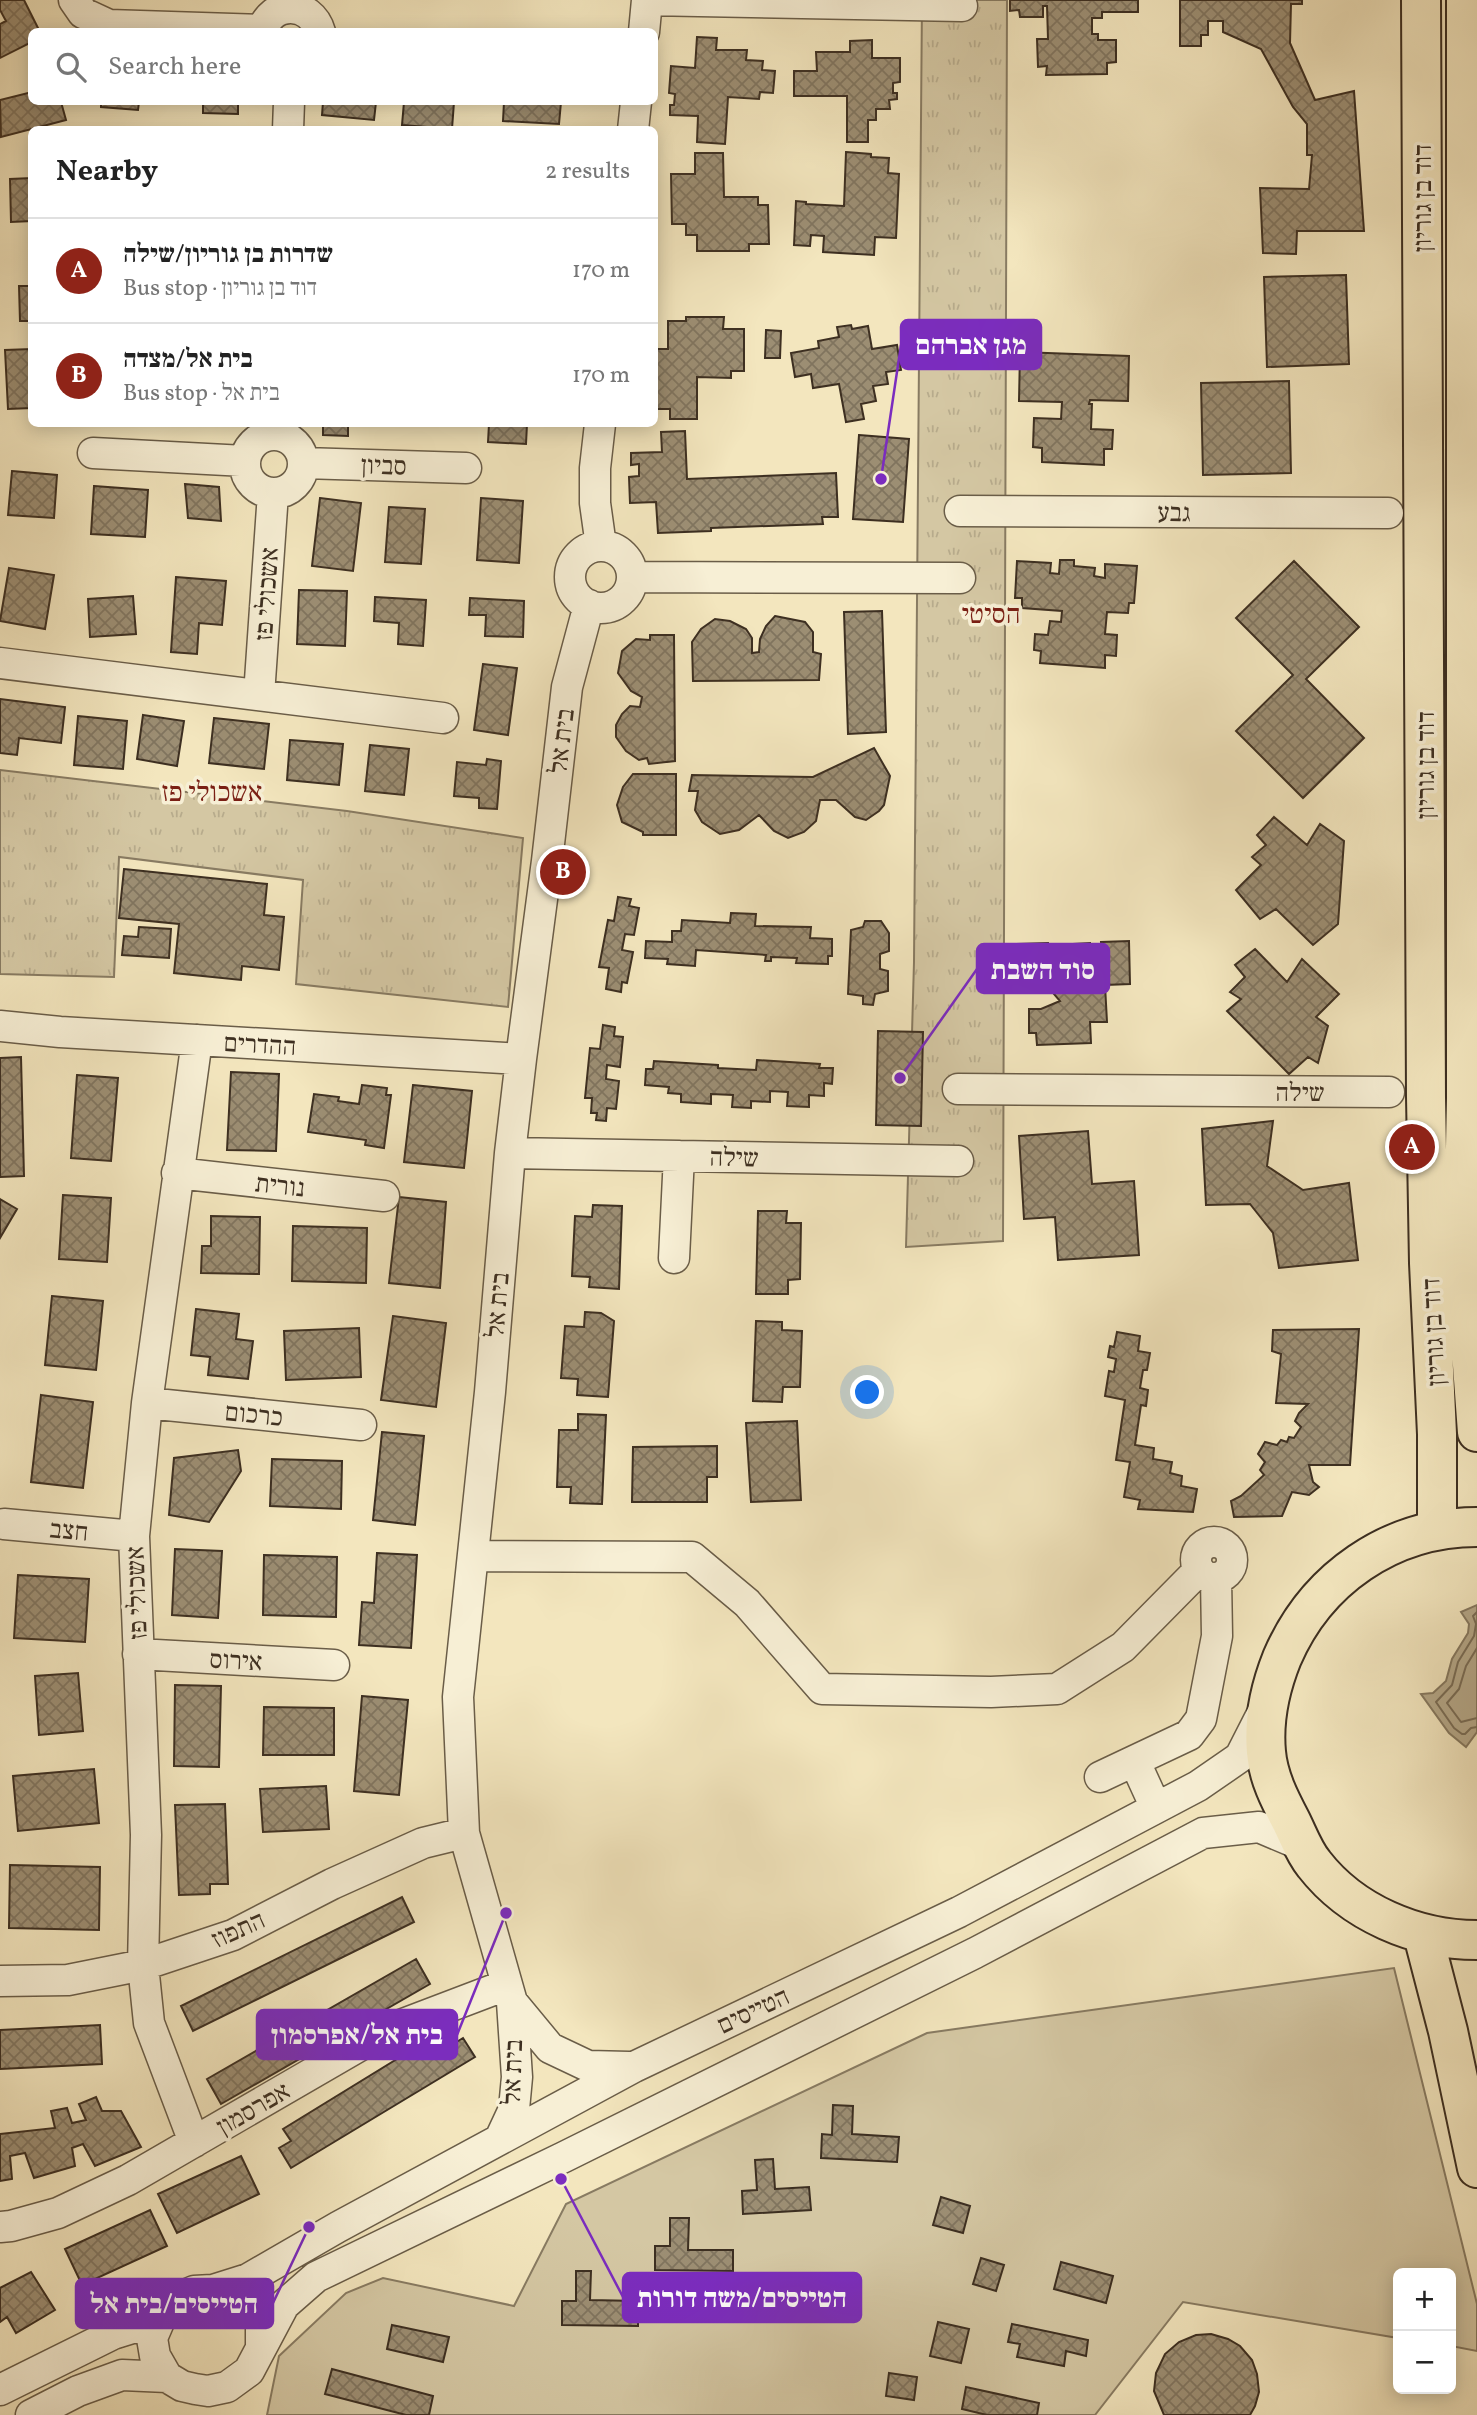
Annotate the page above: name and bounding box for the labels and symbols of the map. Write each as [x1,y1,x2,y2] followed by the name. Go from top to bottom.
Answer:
[1406,144,1442,252] street label: דוד בן גוריון
[901,320,1041,369] callout: מגן אברהם
[915,327,1027,366] text: מגן אברהם
[360,448,407,486] street label: סביון
[1157,496,1191,532] street label: גבע
[247,546,289,642] street label: אשכולי פז
[961,596,1021,635] district label: הסיטי
[541,706,585,776] street label: בית אל
[1409,711,1445,819] street label: דוד בן גוריון
[161,774,263,813] district label: אשכולי פז
[540,846,586,898] pin: B
[977,944,1109,993] callout: סוד השבת
[991,952,1095,991] text: סוד השבת
[223,1026,297,1066] street label: ההדרים
[1275,1076,1325,1112] street label: שילה
[1389,1121,1435,1173] pin: A
[709,1141,759,1177] street label: שילה
[253,1166,307,1208] street label: נורית
[478,1271,520,1340] street label: בית אל
[1414,1277,1456,1387] street label: דוד בן גוריון
[850,1375,884,1409] your location
[223,1395,285,1437] street label: כרכום
[48,1512,90,1552] street label: חצב
[118,1545,158,1640] street label: אשכולי פז
[208,1643,263,1681] street label: אירוס
[206,1903,271,1959] street label: התפוז
[712,1979,796,2044] street label: הטייסים
[257,2010,457,2059] callout: בית אל/אפרסמון
[271,2017,443,2056] text: בית אל/אפרסמון
[495,2039,533,2106] street label: בית אל
[211,2074,297,2145] street label: אפרסמון
[623,2273,861,2322] callout: הטייסים/משה דורות
[76,2279,273,2328] callout: הטייסים/בית אל
[637,2280,847,2319] text: הטייסים/משה דורות
[90,2286,258,2325] text: הטייסים/בית אל

